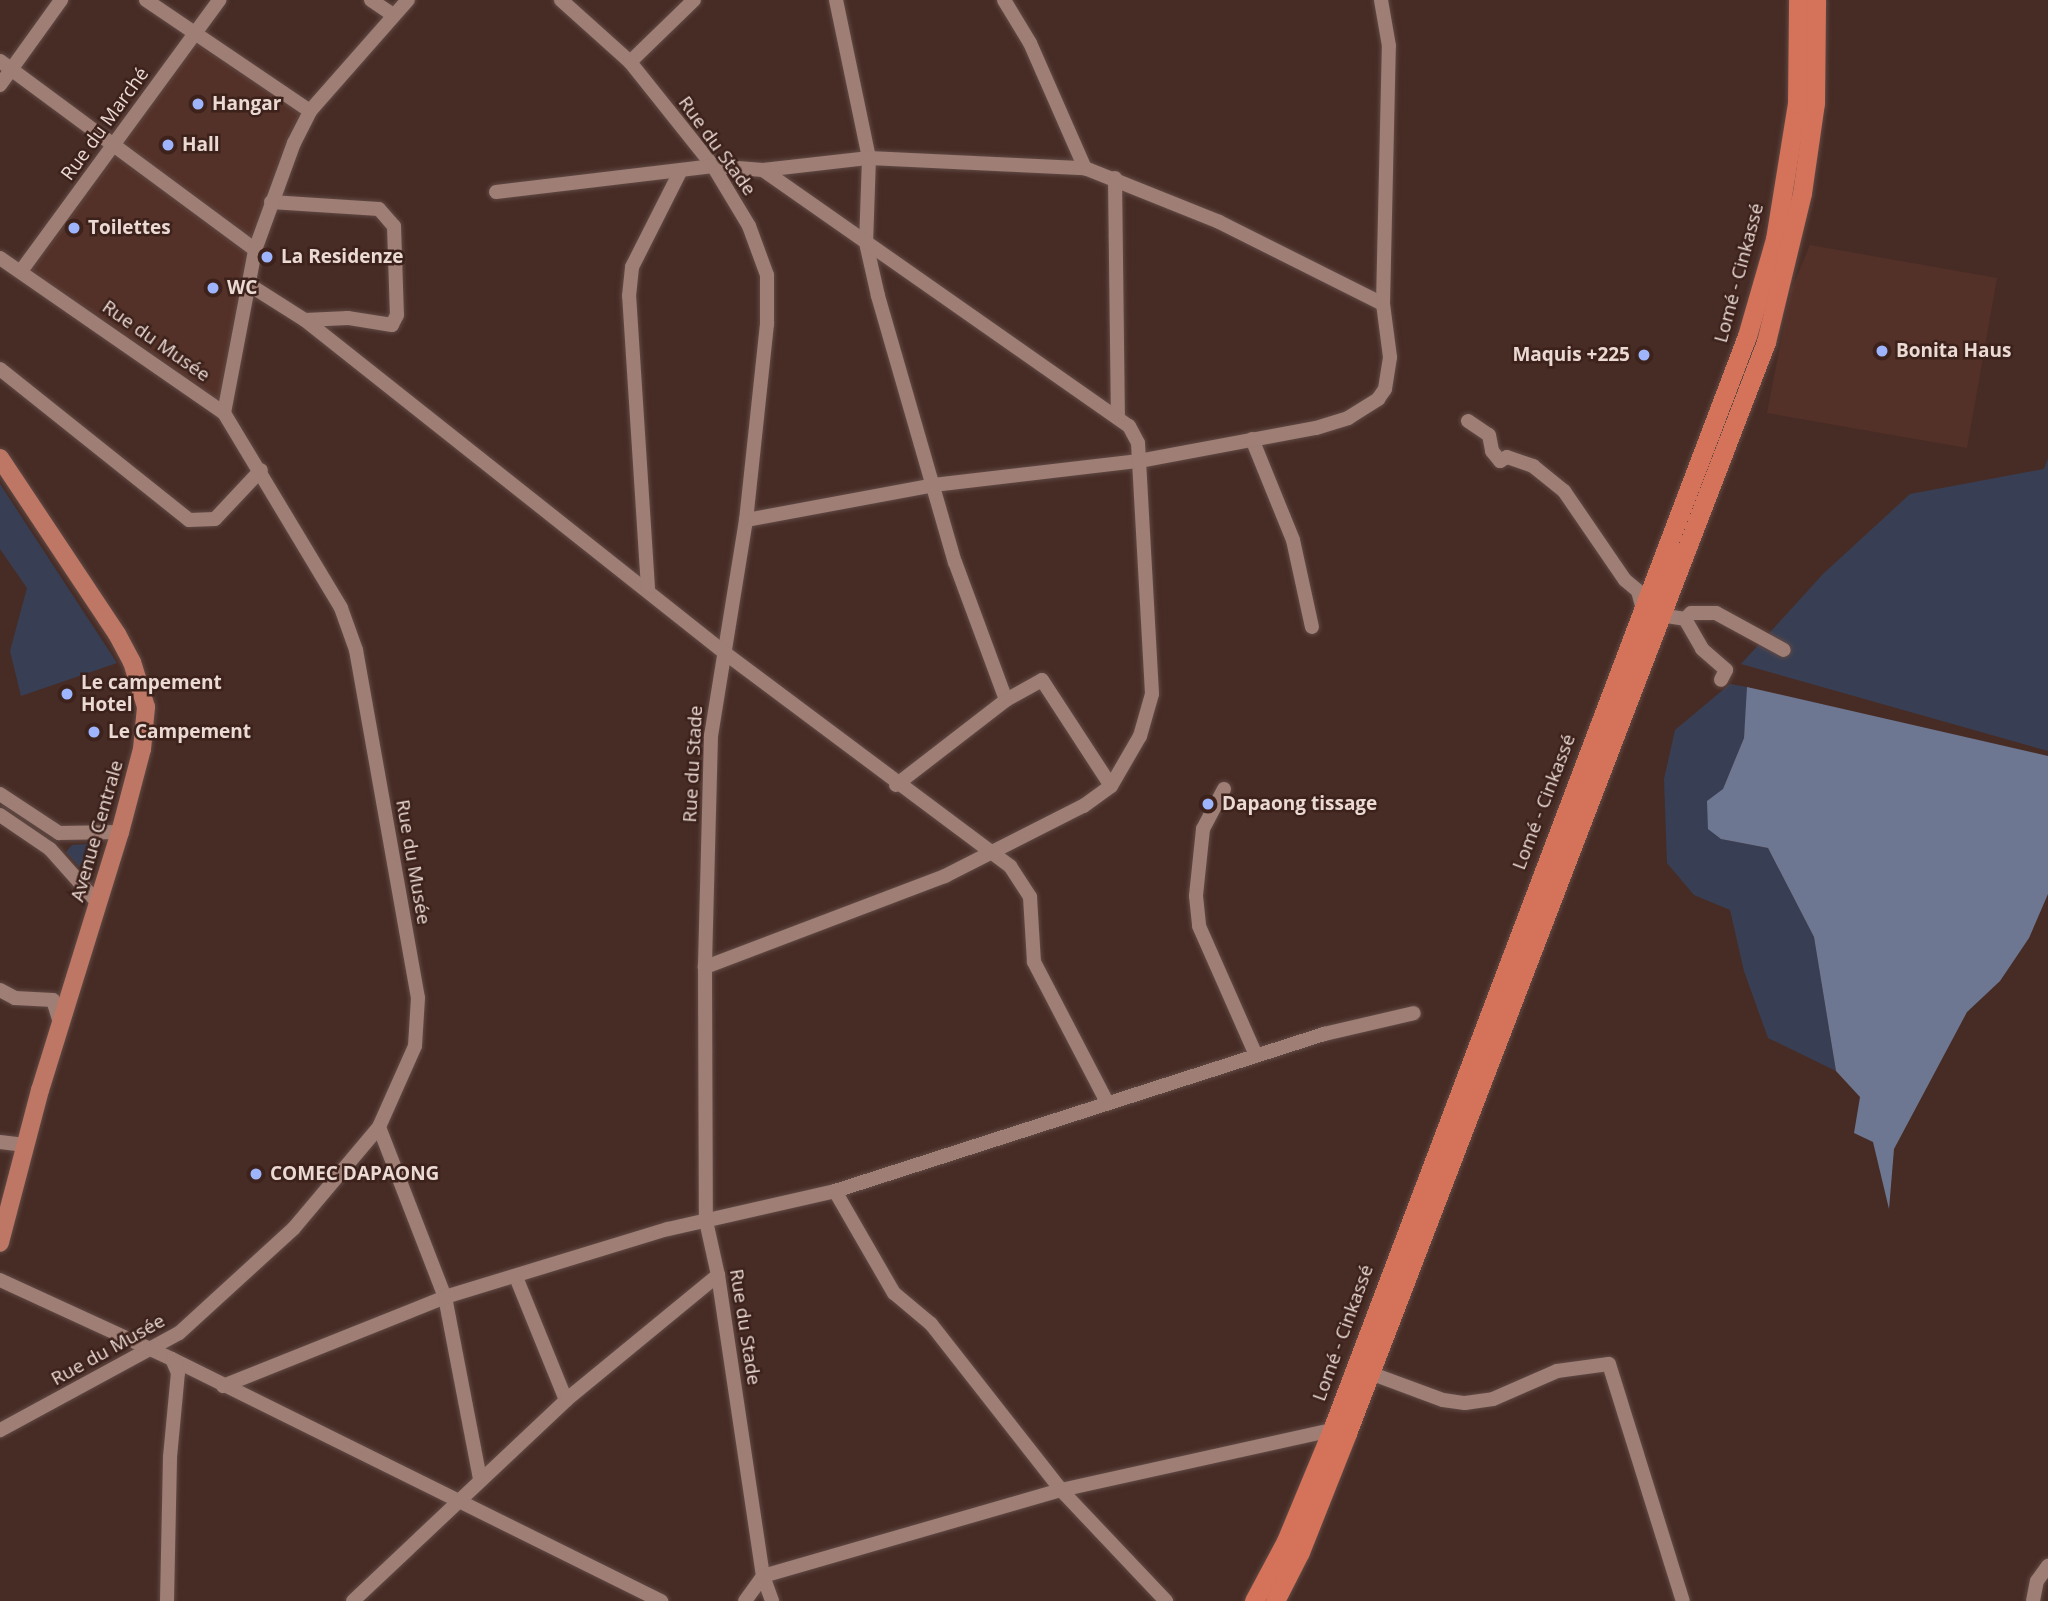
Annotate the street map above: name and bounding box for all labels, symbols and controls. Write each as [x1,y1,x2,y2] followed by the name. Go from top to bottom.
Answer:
[56,63,154,185] street label: Rue du Marché
[673,92,761,200] street label: Rue du Stade
[212,93,281,115] place label: Hangar
[190,96,206,112] marker: Hangar
[182,134,220,156] place label: Hall
[160,137,176,153] marker: Hall
[1709,201,1769,345] street label: Lomé - Cinkassé
[88,217,171,239] place label: Toilettes
[66,220,82,236] marker: Toilettes
[281,246,403,268] place label: La Residenze
[259,249,275,265] marker: La Residenze
[227,277,257,299] place label: WC
[205,280,221,296] marker: WC
[98,295,214,387] street label: Rue du Musée
[1896,340,2011,362] place label: Bonita Haus
[1874,343,1890,359] marker: Bonita Haus
[1512,344,1630,366] place label: Maquis +225
[1636,347,1652,363] marker: Maquis +225
[81,672,222,716] place label: Le campement Hotel
[59,686,75,702] marker: Le campement Hotel
[679,705,707,823] street label: Rue du Stade
[108,721,251,743] place label: Le Campement
[86,724,102,740] marker: Le Campement
[1508,731,1580,873] street label: Lomé - Cinkassé
[66,758,128,904] street label: Avenue Centrale
[1222,793,1377,815] place label: Dapaong tissage
[1200,796,1216,812] marker: Dapaong tissage
[391,798,435,926] street label: Rue du Musée
[270,1163,439,1185] place label: COMEC DAPAONG
[248,1166,264,1182] marker: COMEC DAPAONG
[1308,1262,1378,1404] street label: Lomé - Cinkassé
[725,1267,765,1387] street label: Rue du Stade
[47,1309,169,1391] street label: Rue du Musée

